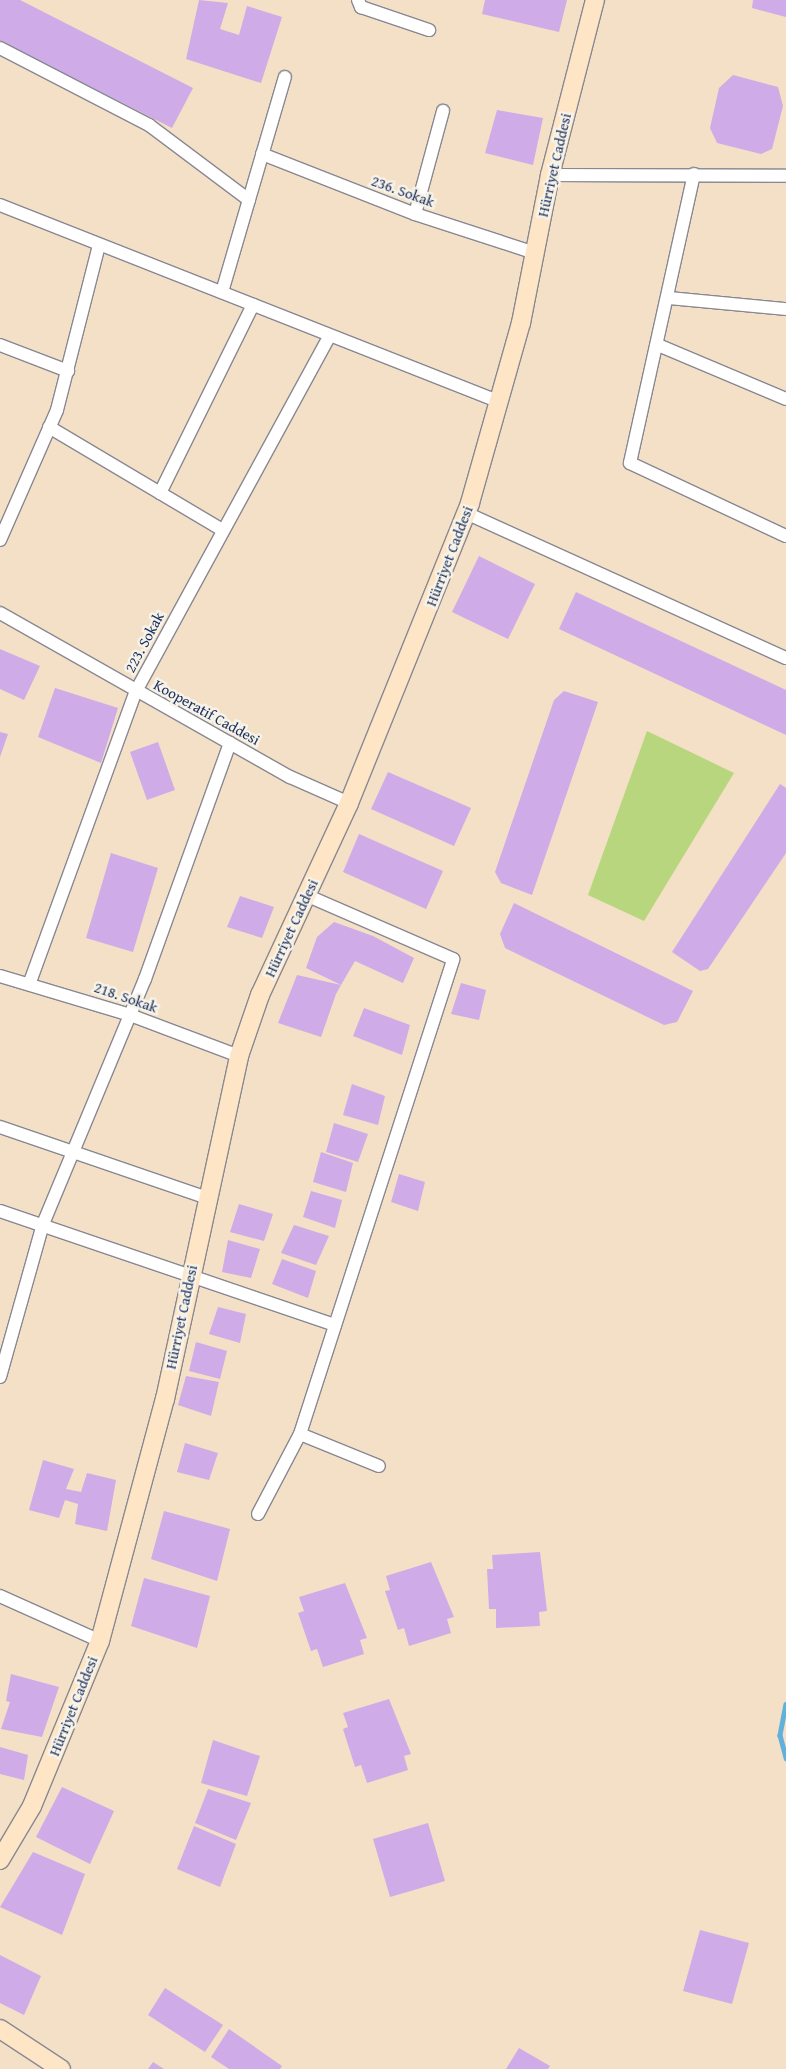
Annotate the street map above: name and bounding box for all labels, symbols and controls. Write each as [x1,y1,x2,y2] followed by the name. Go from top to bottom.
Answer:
[533,111,575,219] street label: Hürriyet Caddesi
[369,171,437,211] street label: 236. Sokak
[422,503,476,609] street label: Hürriyet Caddesi
[121,609,167,675] street label: 223. Sokak
[151,675,263,749] street label: Kooperatif Caddesi
[260,876,322,980] street label: Hürriyet Caddesi
[92,978,160,1016] street label: 218. Sokak
[161,1263,201,1371] street label: Hürriyet Caddesi
[45,1654,101,1758] street label: Hürriyet Caddesi

